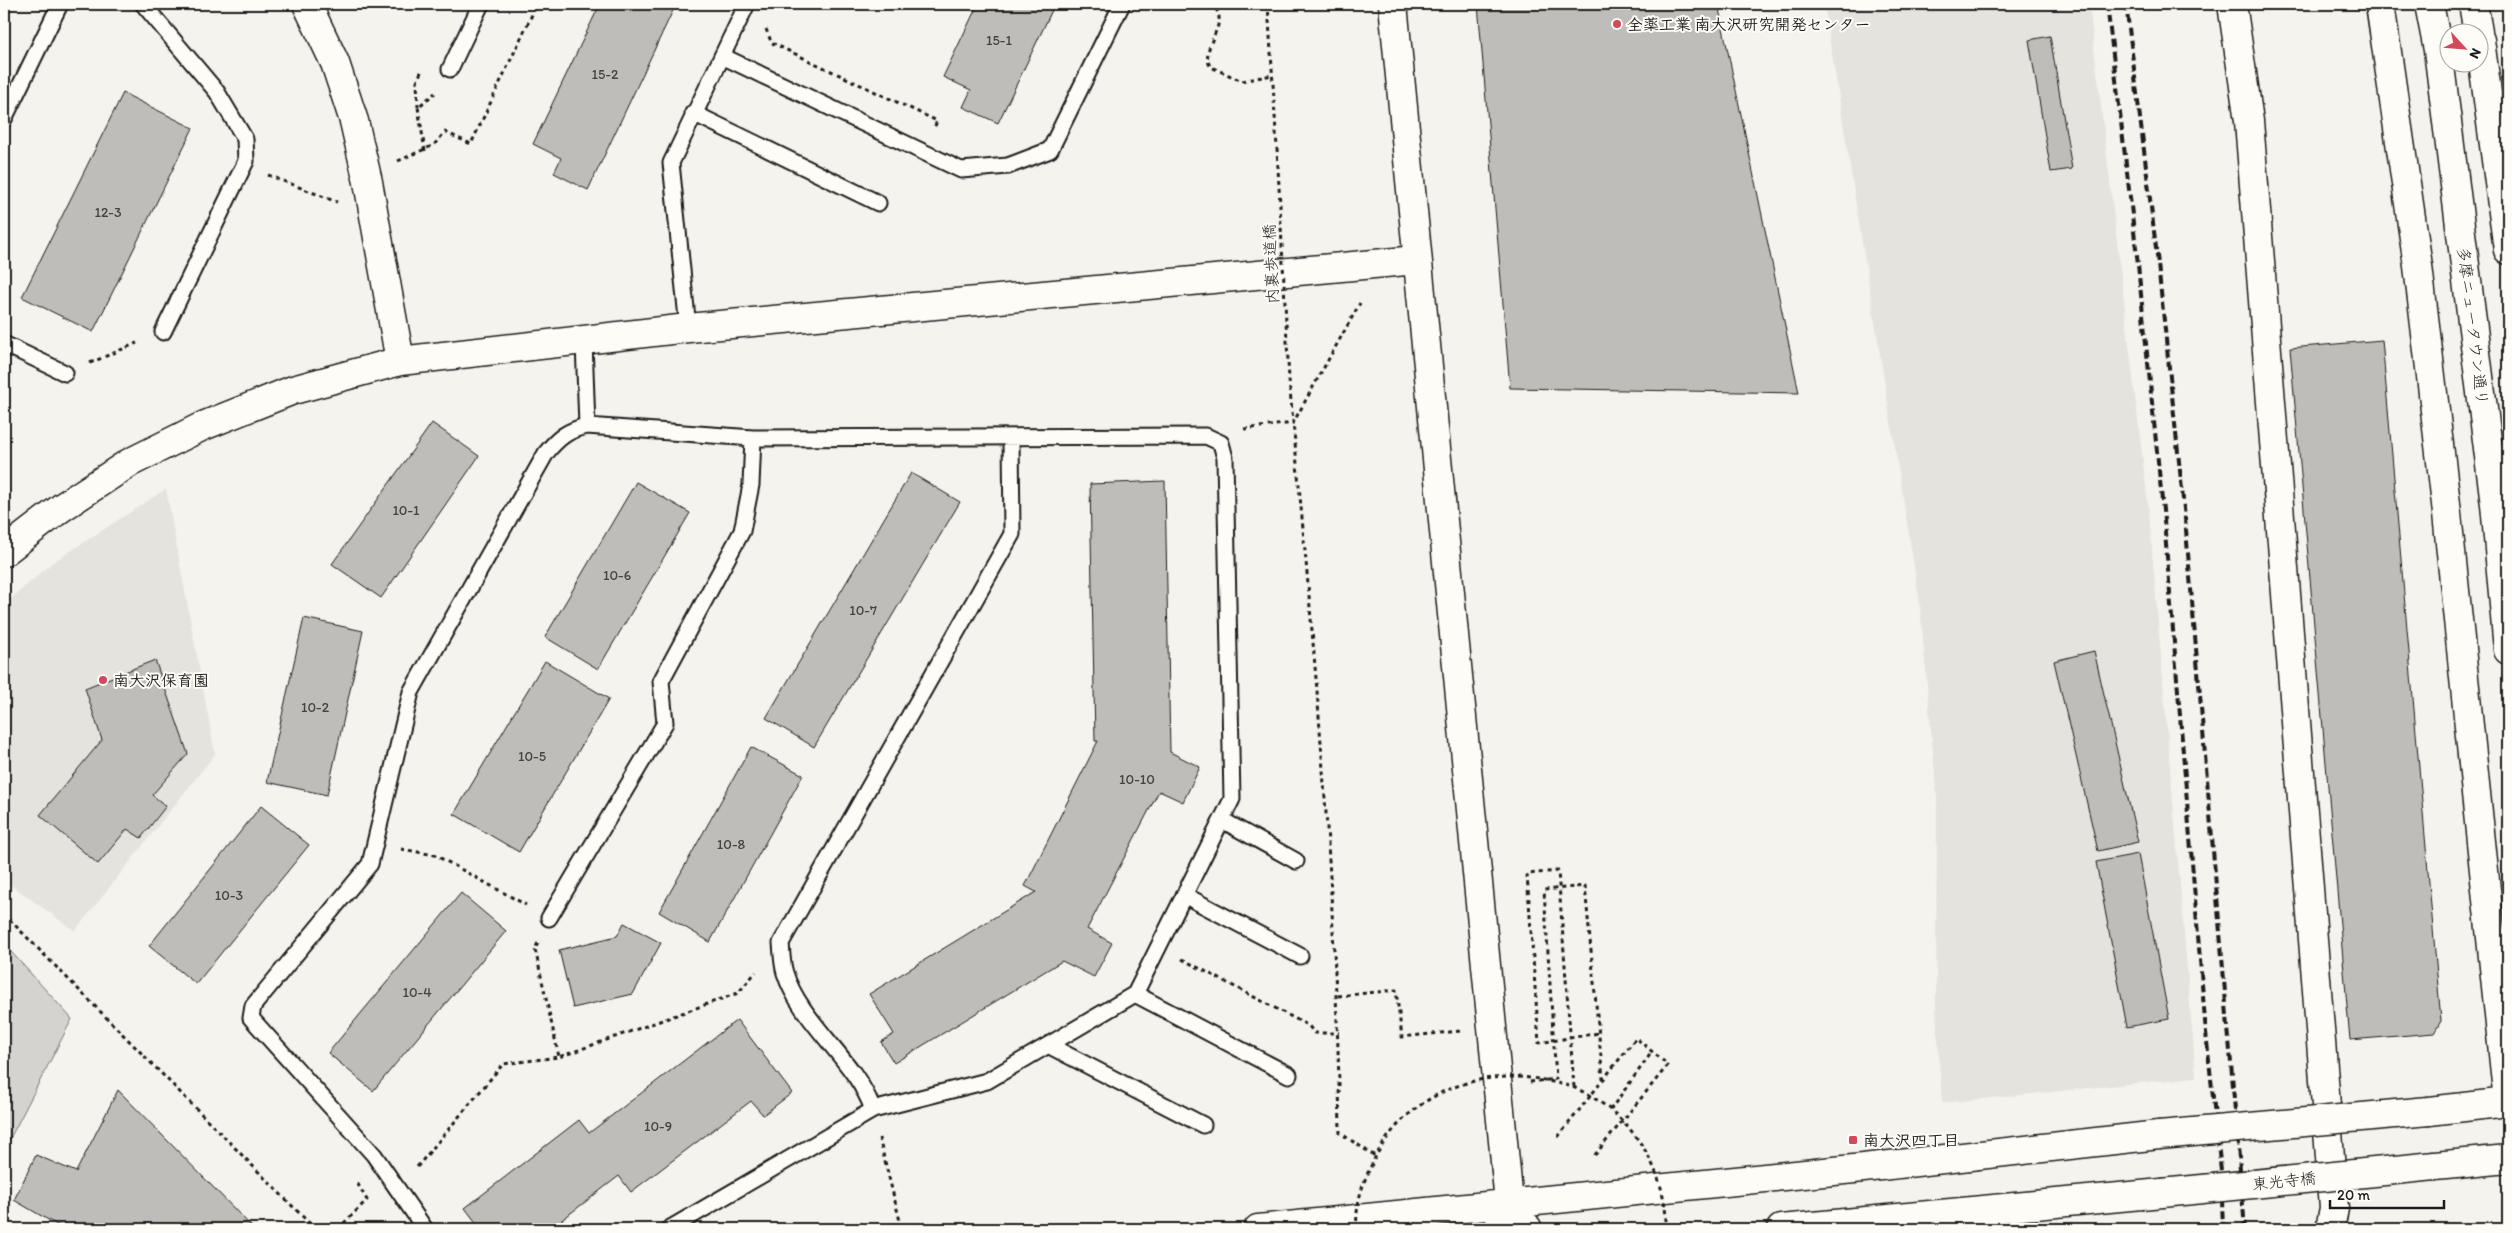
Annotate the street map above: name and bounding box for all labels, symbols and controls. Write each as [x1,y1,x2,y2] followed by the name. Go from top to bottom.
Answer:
[1627,15,1871,34] place label: 全薬工業 南大沢研究開発センター
[1611,18,1623,30] marker: 全薬工業 南大沢研究開発センター
[2440,22,2490,72] north arrow
[986,32,1012,49] house number: 15-1
[2466,46,2485,61] text: N
[592,66,619,83] house number: 15-2
[94,204,122,221] house number: 12-3
[1259,224,1283,304] street label: 内裏歩道橋
[2454,246,2492,406] street label: 多摩ニュータウン通り
[392,502,420,519] house number: 10-1
[603,567,631,584] house number: 10-6
[849,602,877,619] house number: 10-7
[113,671,209,690] place label: 南大沢保育園
[97,674,109,686] marker: 南大沢保育園
[301,699,330,716] house number: 10-2
[518,748,546,765] house number: 10-5
[1119,771,1155,788] house number: 10-10
[717,836,746,853] house number: 10-8
[215,887,244,904] house number: 10-3
[402,984,432,1001] house number: 10-4
[644,1118,672,1135] house number: 10-9
[1863,1131,1959,1150] place label: 南大沢四丁目
[1847,1134,1859,1146] marker: 南大沢四丁目
[2251,1168,2317,1194] street label: 東光寺橋
[2330,1178,2443,1210] scale bar
[2337,1186,2371,1204] text: 20 m

